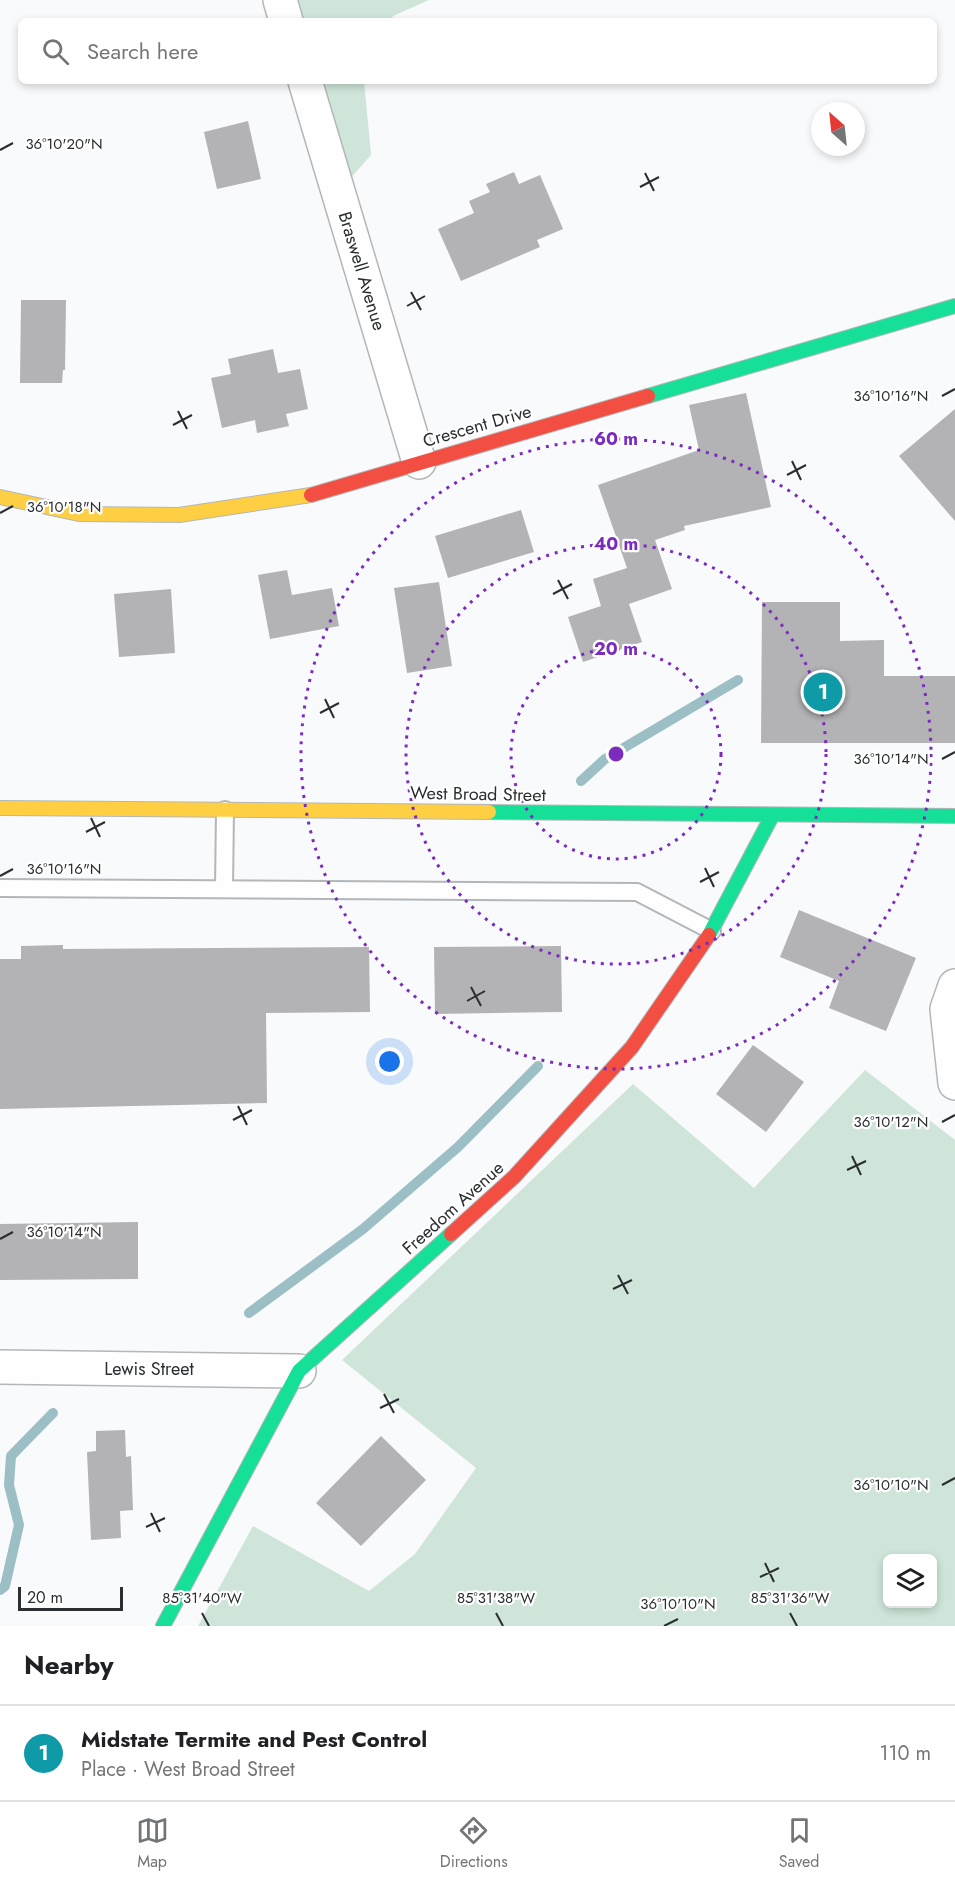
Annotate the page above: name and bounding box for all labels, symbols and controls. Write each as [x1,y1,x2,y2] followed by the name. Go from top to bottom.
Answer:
[18,18,937,84] search box
[39,35,72,68] icon: search
[87,35,198,67] text: Search here
[811,102,865,156] north arrow
[25,133,103,155] text: 36°10'20"N
[332,208,392,334] street label: Braswell Avenue
[853,385,929,407] text: 36°10'16"N
[420,398,534,454] street label: Crescent Drive
[594,426,638,452] text: 60 m
[27,496,101,518] text: 36°10'18"N
[594,531,638,557] text: 40 m
[594,636,638,662] text: 20 m
[804,670,842,714] pin: 1
[606,744,626,764] centre of rings
[853,748,929,770] text: 36°10'14"N
[410,780,547,808] street label: West Broad Street
[26,858,102,880] text: 36°10'16"N
[375,1047,404,1076] your location
[854,1111,928,1133] text: 36°10'12"N
[396,1155,510,1261] street label: Freedom Avenue
[26,1221,102,1243] text: 36°10'14"N
[104,1356,194,1382] street label: Lewis Street
[853,1474,929,1496] text: 36°10'10"N
[883,1554,937,1608] map controls
[883,1554,937,1608] button: layers
[18,1584,123,1612] scale bar
[27,1586,63,1609] text: 20 m
[162,1587,242,1609] text: 85°31'40"W
[457,1587,535,1609] text: 85°31'38"W
[751,1587,829,1609] text: 85°31'36"W
[640,1593,716,1615] text: 36°10'10"N
[24,1646,113,1684] text: Nearby
[81,1723,427,1755] text: Midstate Termite and Pest Control
[38,1739,49,1768] text: 1
[879,1739,931,1768] text: 110 m
[81,1755,295,1784] text: Place · West Broad Street
[136,1814,169,1873] tab: Map
[440,1814,508,1873] tab: Directions
[779,1814,819,1873] tab: Saved

